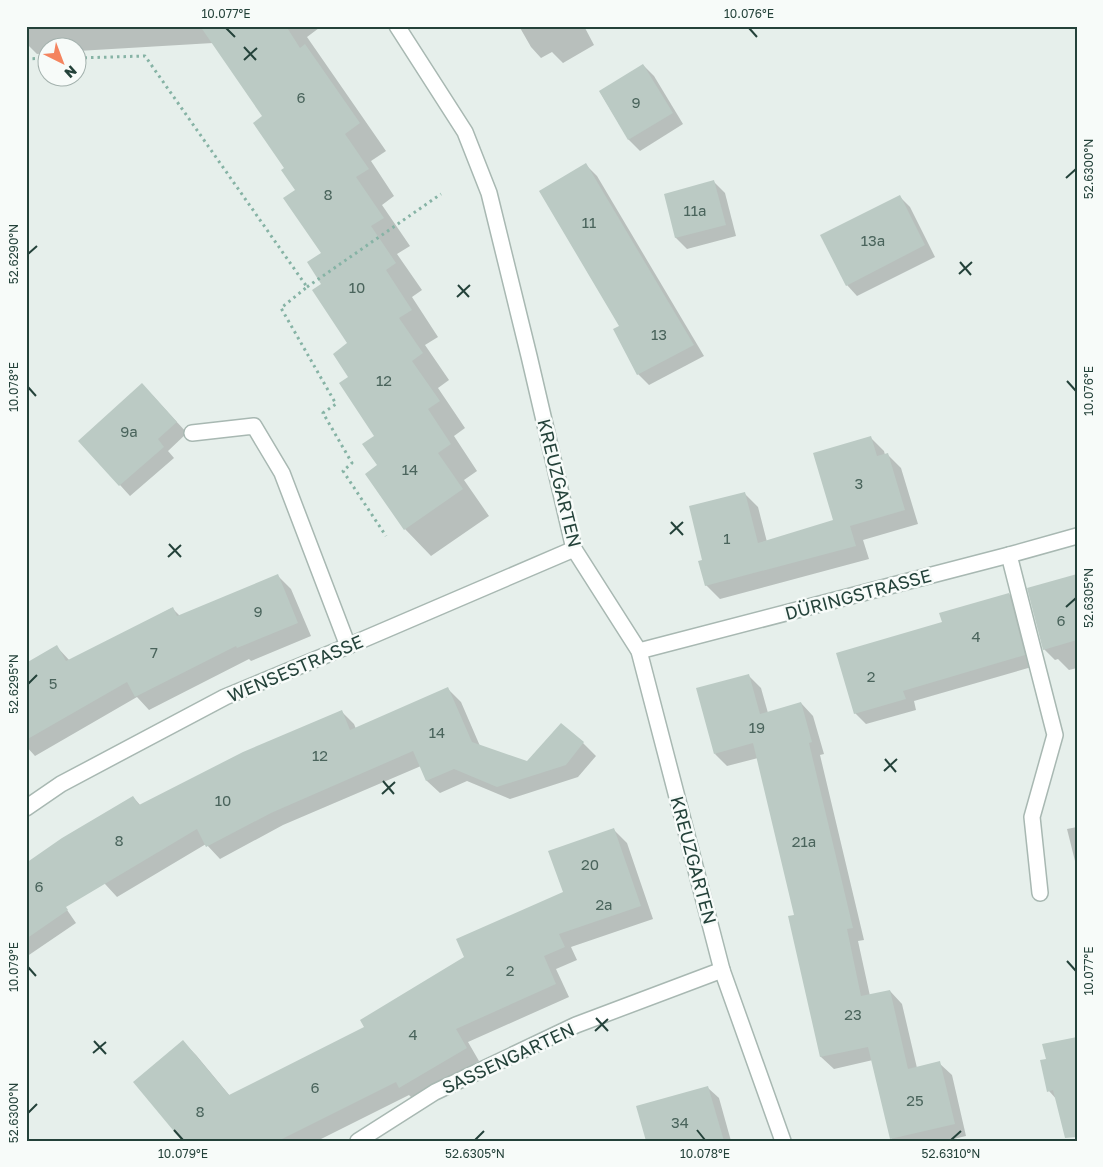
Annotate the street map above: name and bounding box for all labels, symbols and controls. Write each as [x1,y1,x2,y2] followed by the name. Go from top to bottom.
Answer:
[201,6,251,21] text: 10.077°E
[724,6,774,21] text: 10.076°E
[38,38,88,88] north arrow
[61,62,81,82] text: N
[296,88,306,106] house number: 6
[631,93,641,111] house number: 9
[1081,139,1096,199] text: 52.6300°N
[323,185,333,203] house number: 8
[683,201,707,219] house number: 11a
[582,213,596,231] house number: 11
[6,224,21,284] text: 52.6290°N
[861,231,885,249] house number: 13a
[349,278,365,296] house number: 10
[651,325,667,343] house number: 13
[6,362,21,412] text: 10.078°E
[1081,366,1096,416] text: 10.076°E
[376,371,392,389] house number: 12
[533,416,587,550] street label: KREUZGARTEN
[120,422,138,440] house number: 9a
[402,460,418,478] house number: 14
[855,474,863,492] house number: 3
[723,529,731,547] house number: 1
[782,564,934,624] street label: DÜRINGSTRASSE
[1081,568,1096,628] text: 52.6305°N
[253,602,263,620] house number: 9
[1056,611,1066,629] house number: 6
[971,627,981,645] house number: 4
[224,630,366,706] street label: WENSESTRASSE
[150,643,158,661] house number: 7
[6,654,21,714] text: 52.6295°N
[867,667,875,685] house number: 2
[49,674,57,692] house number: 5
[749,718,765,736] house number: 19
[429,723,445,741] house number: 14
[312,746,328,764] house number: 12
[215,791,231,809] house number: 10
[666,794,722,926] street label: KREUZGARTEN
[114,831,124,849] house number: 8
[792,832,816,850] house number: 21a
[581,855,599,873] house number: 20
[34,877,44,895] house number: 6
[595,895,613,913] house number: 2a
[6,942,21,992] text: 10.079°E
[1081,946,1096,996] text: 10.077°E
[506,961,514,979] house number: 2
[844,1005,862,1023] house number: 23
[438,1018,578,1098] street label: SASSENGARTEN
[408,1025,418,1043] house number: 4
[310,1078,320,1096] house number: 6
[6,1083,21,1143] text: 52.6300°N
[906,1091,924,1109] house number: 25
[195,1102,205,1120] house number: 8
[671,1113,689,1131] house number: 34
[158,1146,208,1161] text: 10.079°E
[445,1146,505,1161] text: 52.6305°N
[680,1146,730,1161] text: 10.078°E
[922,1146,980,1161] text: 52.6310°N

